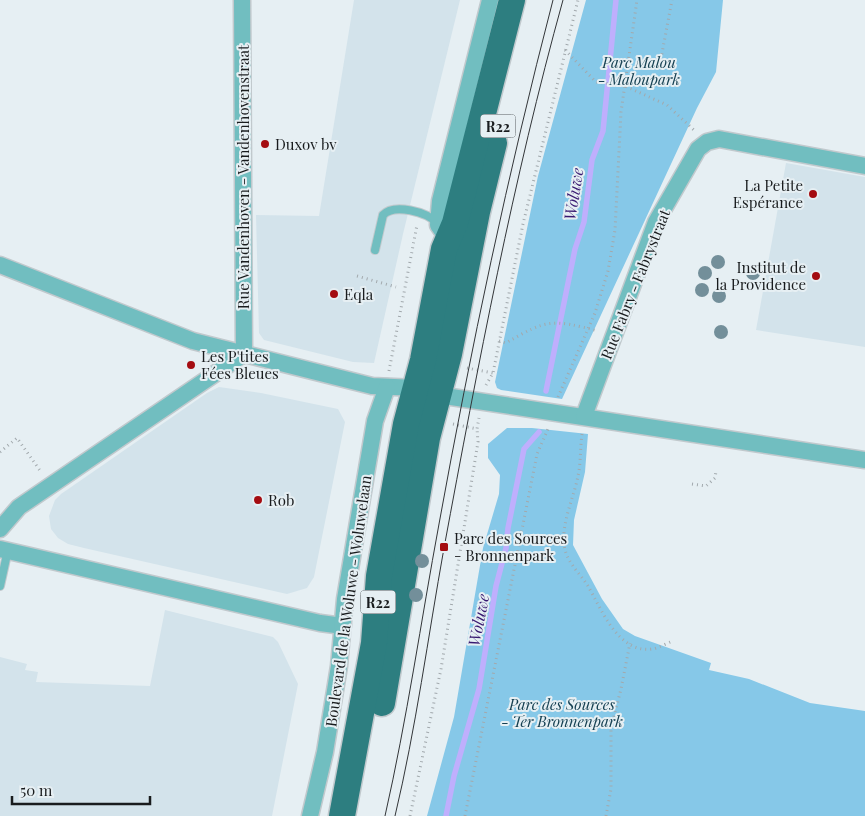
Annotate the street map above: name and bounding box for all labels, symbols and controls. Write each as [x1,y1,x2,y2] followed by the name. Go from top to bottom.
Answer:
[233,44,253,309] street label: Rue Vandenhoven - Vandenhovenstraat
[598,52,680,89] park label: Parc Malou - Maloupark
[480,114,516,138] road number: R22
[275,134,337,154] place label: Duxov bv
[259,138,271,150] marker: Duxov bv
[559,166,588,222] water label: Woluwe
[733,175,803,212] place label: La Petite Espérance
[807,188,819,200] marker: La Petite Espérance
[596,205,675,362] street label: Rue Fabry - Fabrystraat
[716,257,806,294] place label: Institut de la Providence
[810,270,822,282] marker: Institut de la Providence
[344,284,374,304] place label: Eqla
[328,288,340,300] marker: Eqla
[201,346,279,383] place label: Les P'tites Fées Bleues
[185,359,197,371] marker: Les P'tites Fées Bleues
[320,474,376,728] street label: Boulevard de la Woluwe - Woluwelaan
[268,490,294,510] place label: Rob
[252,494,264,506] marker: Rob
[454,528,567,565] place label: Parc des Sources - Bronnenpark
[438,541,450,553] marker: Parc des Sources - Bronnenpark
[360,590,396,614] road number: R22
[463,592,493,648] water label: Woluwe
[501,694,623,731] park label: Parc des Sources - Ter Bronnenpark
[12,774,150,806] scale bar
[20,780,53,800] text: 50 m

